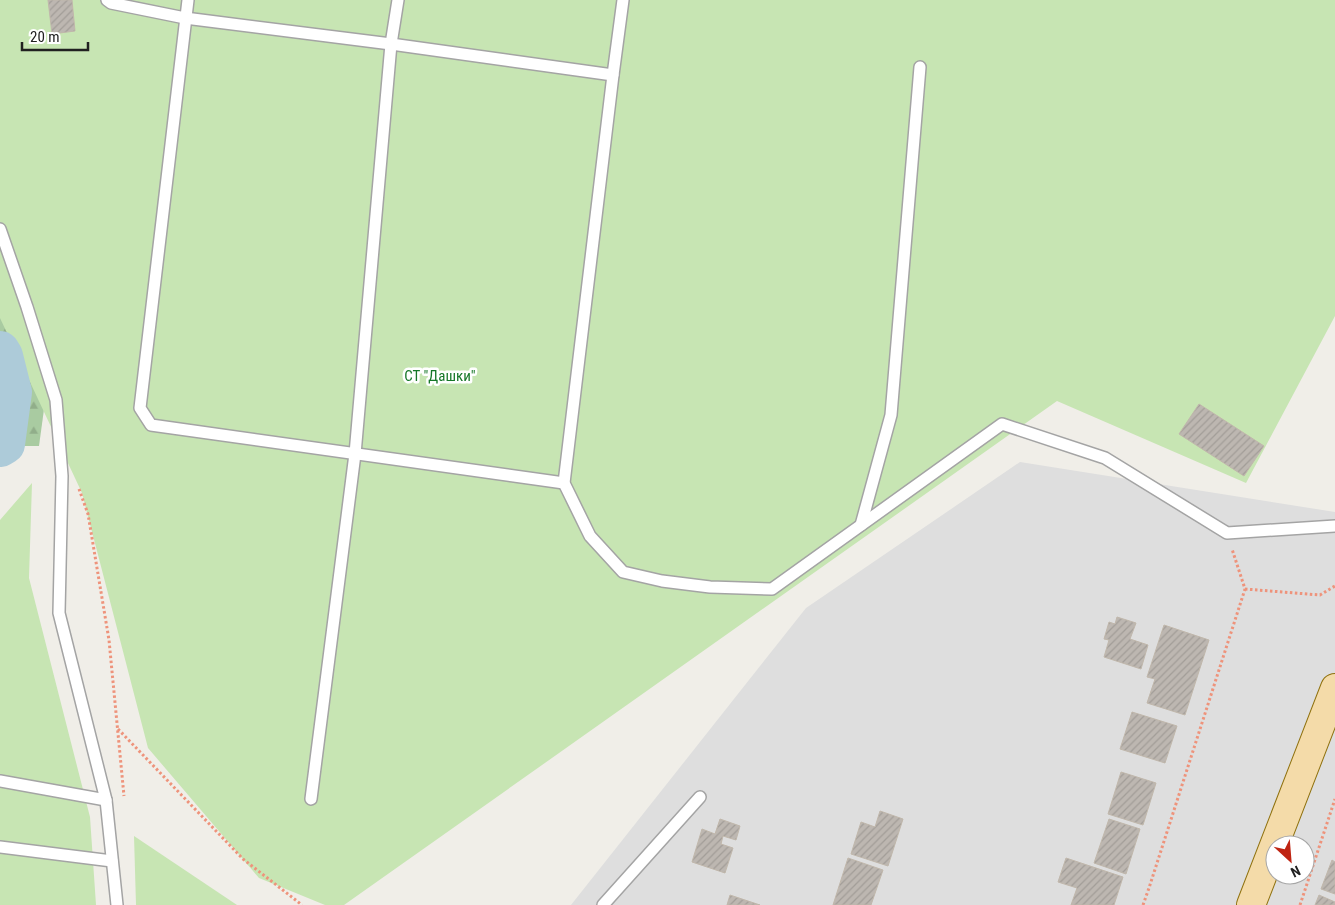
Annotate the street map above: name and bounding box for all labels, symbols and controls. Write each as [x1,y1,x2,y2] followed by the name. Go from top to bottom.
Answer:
[22,20,89,52] scale bar
[30,28,60,46] text: 20 m
[404,367,476,385] park label: СТ "Дашки"
[1265,835,1315,885] north arrow
[1288,863,1303,881] text: N

